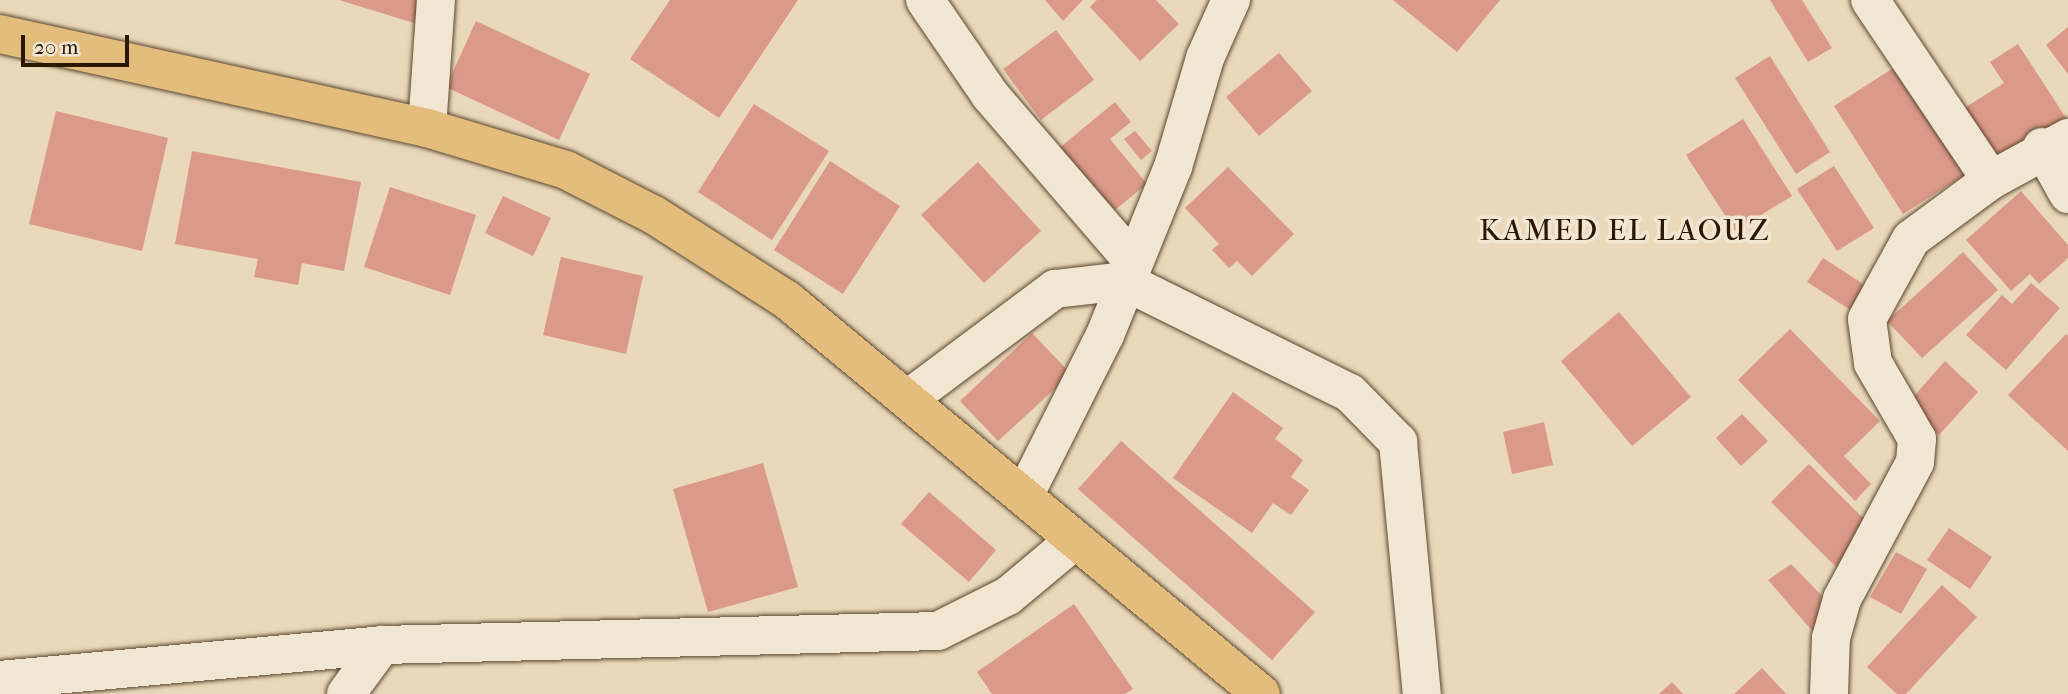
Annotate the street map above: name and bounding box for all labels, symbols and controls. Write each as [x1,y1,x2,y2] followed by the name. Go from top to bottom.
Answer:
[24,21,133,65] scale bar
[34,35,78,59] text: 20 m
[1481,213,1769,249] district label: KAMED EL LAOUZ

